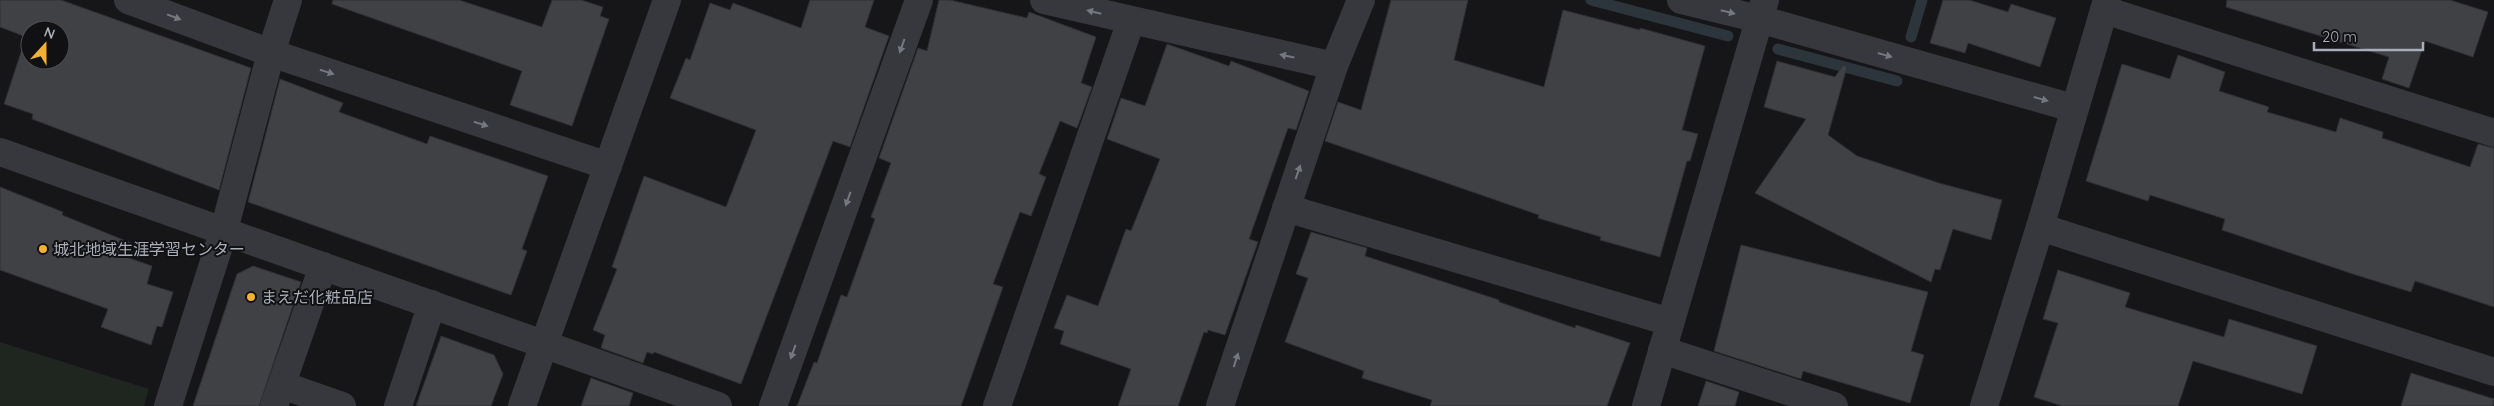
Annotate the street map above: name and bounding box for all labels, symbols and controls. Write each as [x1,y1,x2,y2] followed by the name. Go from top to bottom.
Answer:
[1087,8,1102,16] one-way arrow
[1721,8,1736,16] one-way arrow
[167,13,182,21] one-way arrow
[20,20,70,70] north arrow
[2314,20,2423,52] scale bar
[42,23,58,43] text: N
[2322,27,2357,46] text: 20 m
[898,39,906,54] one-way arrow
[1878,51,1893,59] one-way arrow
[1279,52,1294,60] one-way arrow
[320,68,335,76] one-way arrow
[2034,96,2049,104] one-way arrow
[474,120,489,128] one-way arrow
[1295,165,1303,180] one-way arrow
[844,192,852,207] one-way arrow
[53,239,245,259] place label: 城北地域生涯学習センター
[37,243,49,255] marker: 城北地域生涯学習センター
[261,287,373,307] place label: まえだ化粧品店
[245,291,257,303] marker: まえだ化粧品店
[789,345,797,360] one-way arrow
[1233,352,1240,367] one-way arrow

